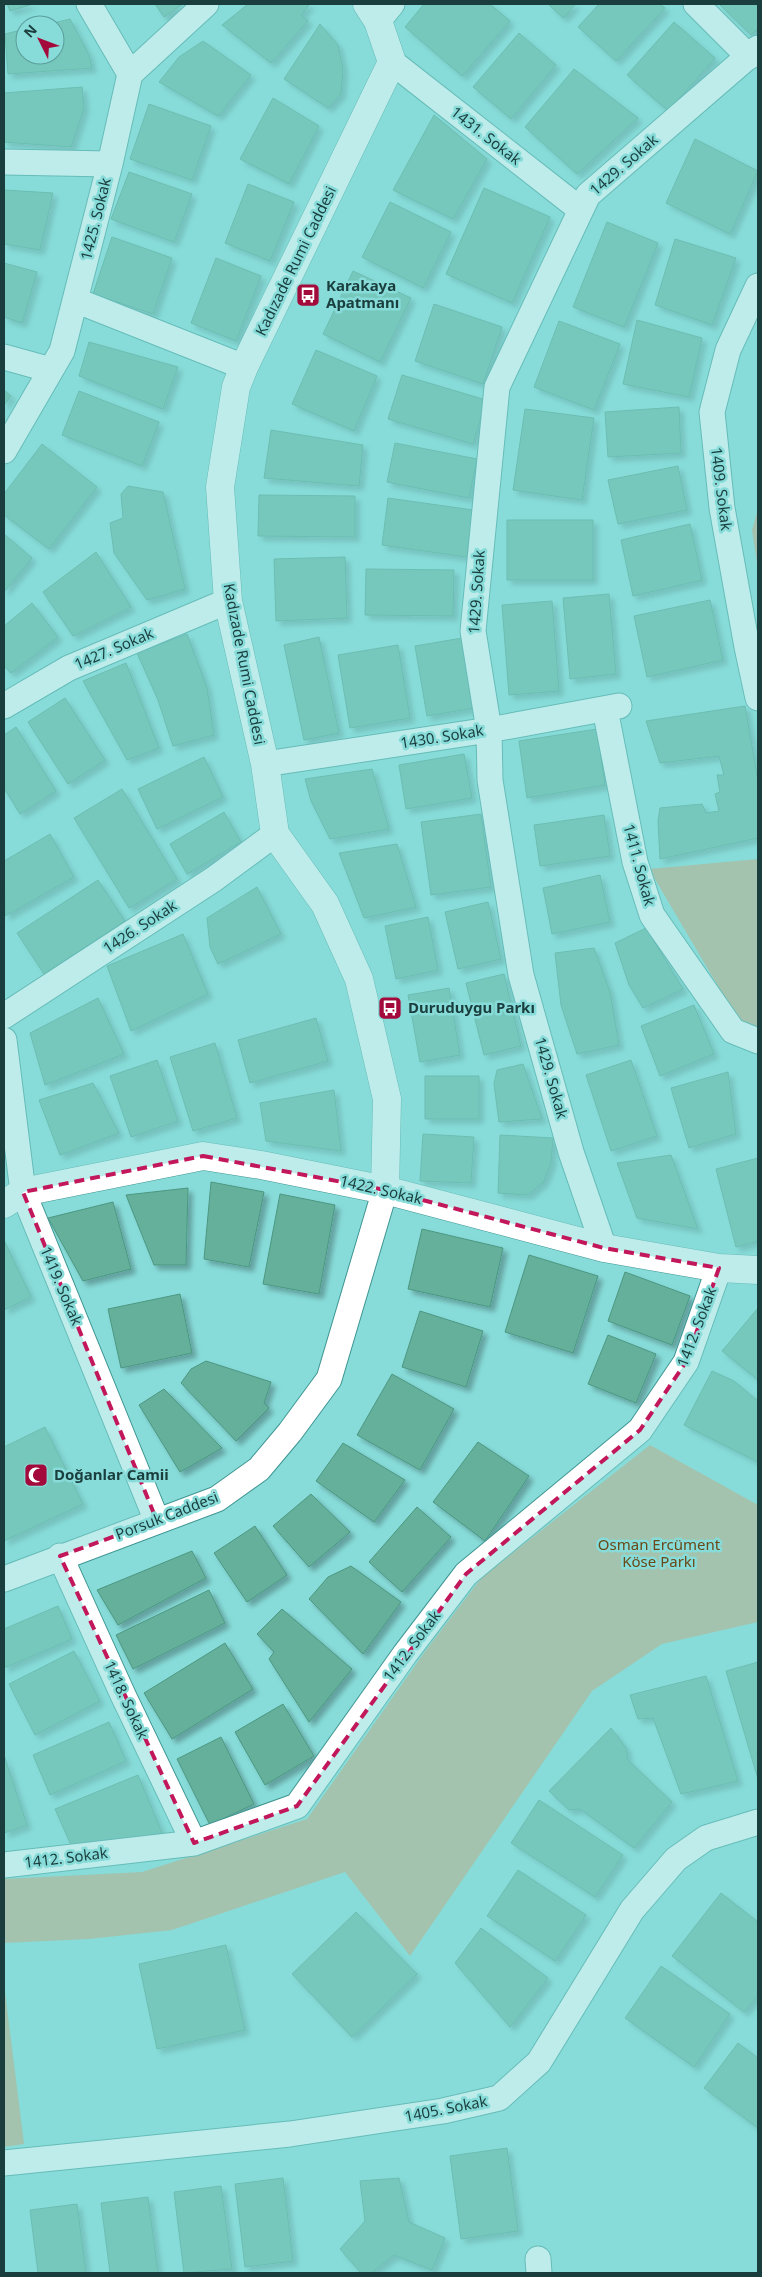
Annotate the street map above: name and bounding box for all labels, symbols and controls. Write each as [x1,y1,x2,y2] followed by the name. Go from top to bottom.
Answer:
[15,15,65,65] north arrow
[19,20,41,42] text: N
[447,101,526,169] street label: 1431. Sokak
[585,129,662,199] street label: 1429. Sokak
[75,176,115,262] street label: 1425. Sokak
[250,182,340,339] street label: Kadızade Rumi Caddesi
[326,275,399,312] place label: Karakaya Apatmanı
[295,282,321,308] bus stop icon: Karakaya Apatmanı
[707,446,737,532] street label: 1409. Sokak
[463,549,489,635] street label: 1429. Sokak
[220,581,270,746] street label: Kadızade Rumi Caddesi
[71,622,156,674] street label: 1427. Sokak
[399,720,485,752] street label: 1430. Sokak
[619,822,660,908] street label: 1411. Sokak
[99,895,180,957] street label: 1426. Sokak
[377,995,403,1021] bus stop icon: Duruduygu Parkı
[408,997,535,1017] place label: Duruduygu Parkı
[531,1035,573,1121] street label: 1429. Sokak
[338,1170,424,1208] street label: 1422. Sokak
[36,1243,88,1328] street label: 1419. Sokak
[672,1284,720,1369] street label: 1412. Sokak
[23,1462,49,1488] mosque icon: Doğanlar Camii
[54,1464,169,1484] place label: Doğanlar Camii
[112,1486,221,1544] street label: Porsuk Caddesi
[598,1534,721,1571] park label: Osman Ercüment Köse Parkı
[378,1606,444,1685] street label: 1412. Sokak
[100,1657,154,1742] street label: 1418. Sokak
[23,1842,109,1872] street label: 1412. Sokak
[403,2090,489,2126] street label: 1405. Sokak

